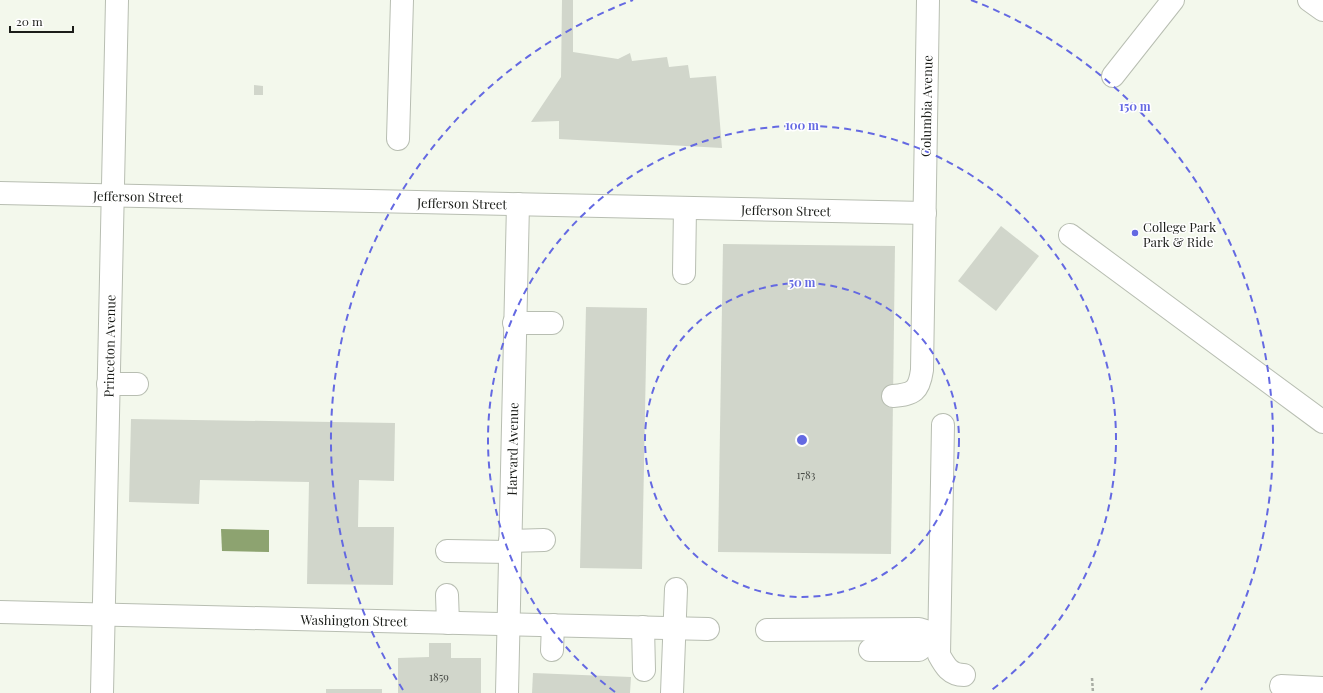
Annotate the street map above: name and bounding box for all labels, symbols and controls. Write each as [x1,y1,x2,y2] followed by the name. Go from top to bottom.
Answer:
[10,8,73,34] scale bar
[16,13,43,29] text: 20 m
[917,54,935,157] street label: Columbia Avenue
[1119,98,1151,114] text: 150 m
[785,117,819,133] text: 100 m
[92,187,184,205] street label: Jefferson Street
[416,194,508,212] street label: Jefferson Street
[740,201,832,219] street label: Jefferson Street
[1143,218,1217,250] place label: College Park Park & Ride
[1130,228,1140,238] marker: College Park Park & Ride
[789,274,816,290] text: 50 m
[100,294,118,398] street label: Princeton Avenue
[503,402,521,496] street label: Harvard Avenue
[795,433,809,447] centre of rings
[796,467,816,482] house number: 1783
[299,611,408,629] street label: Washington Street
[429,669,449,684] house number: 1859

